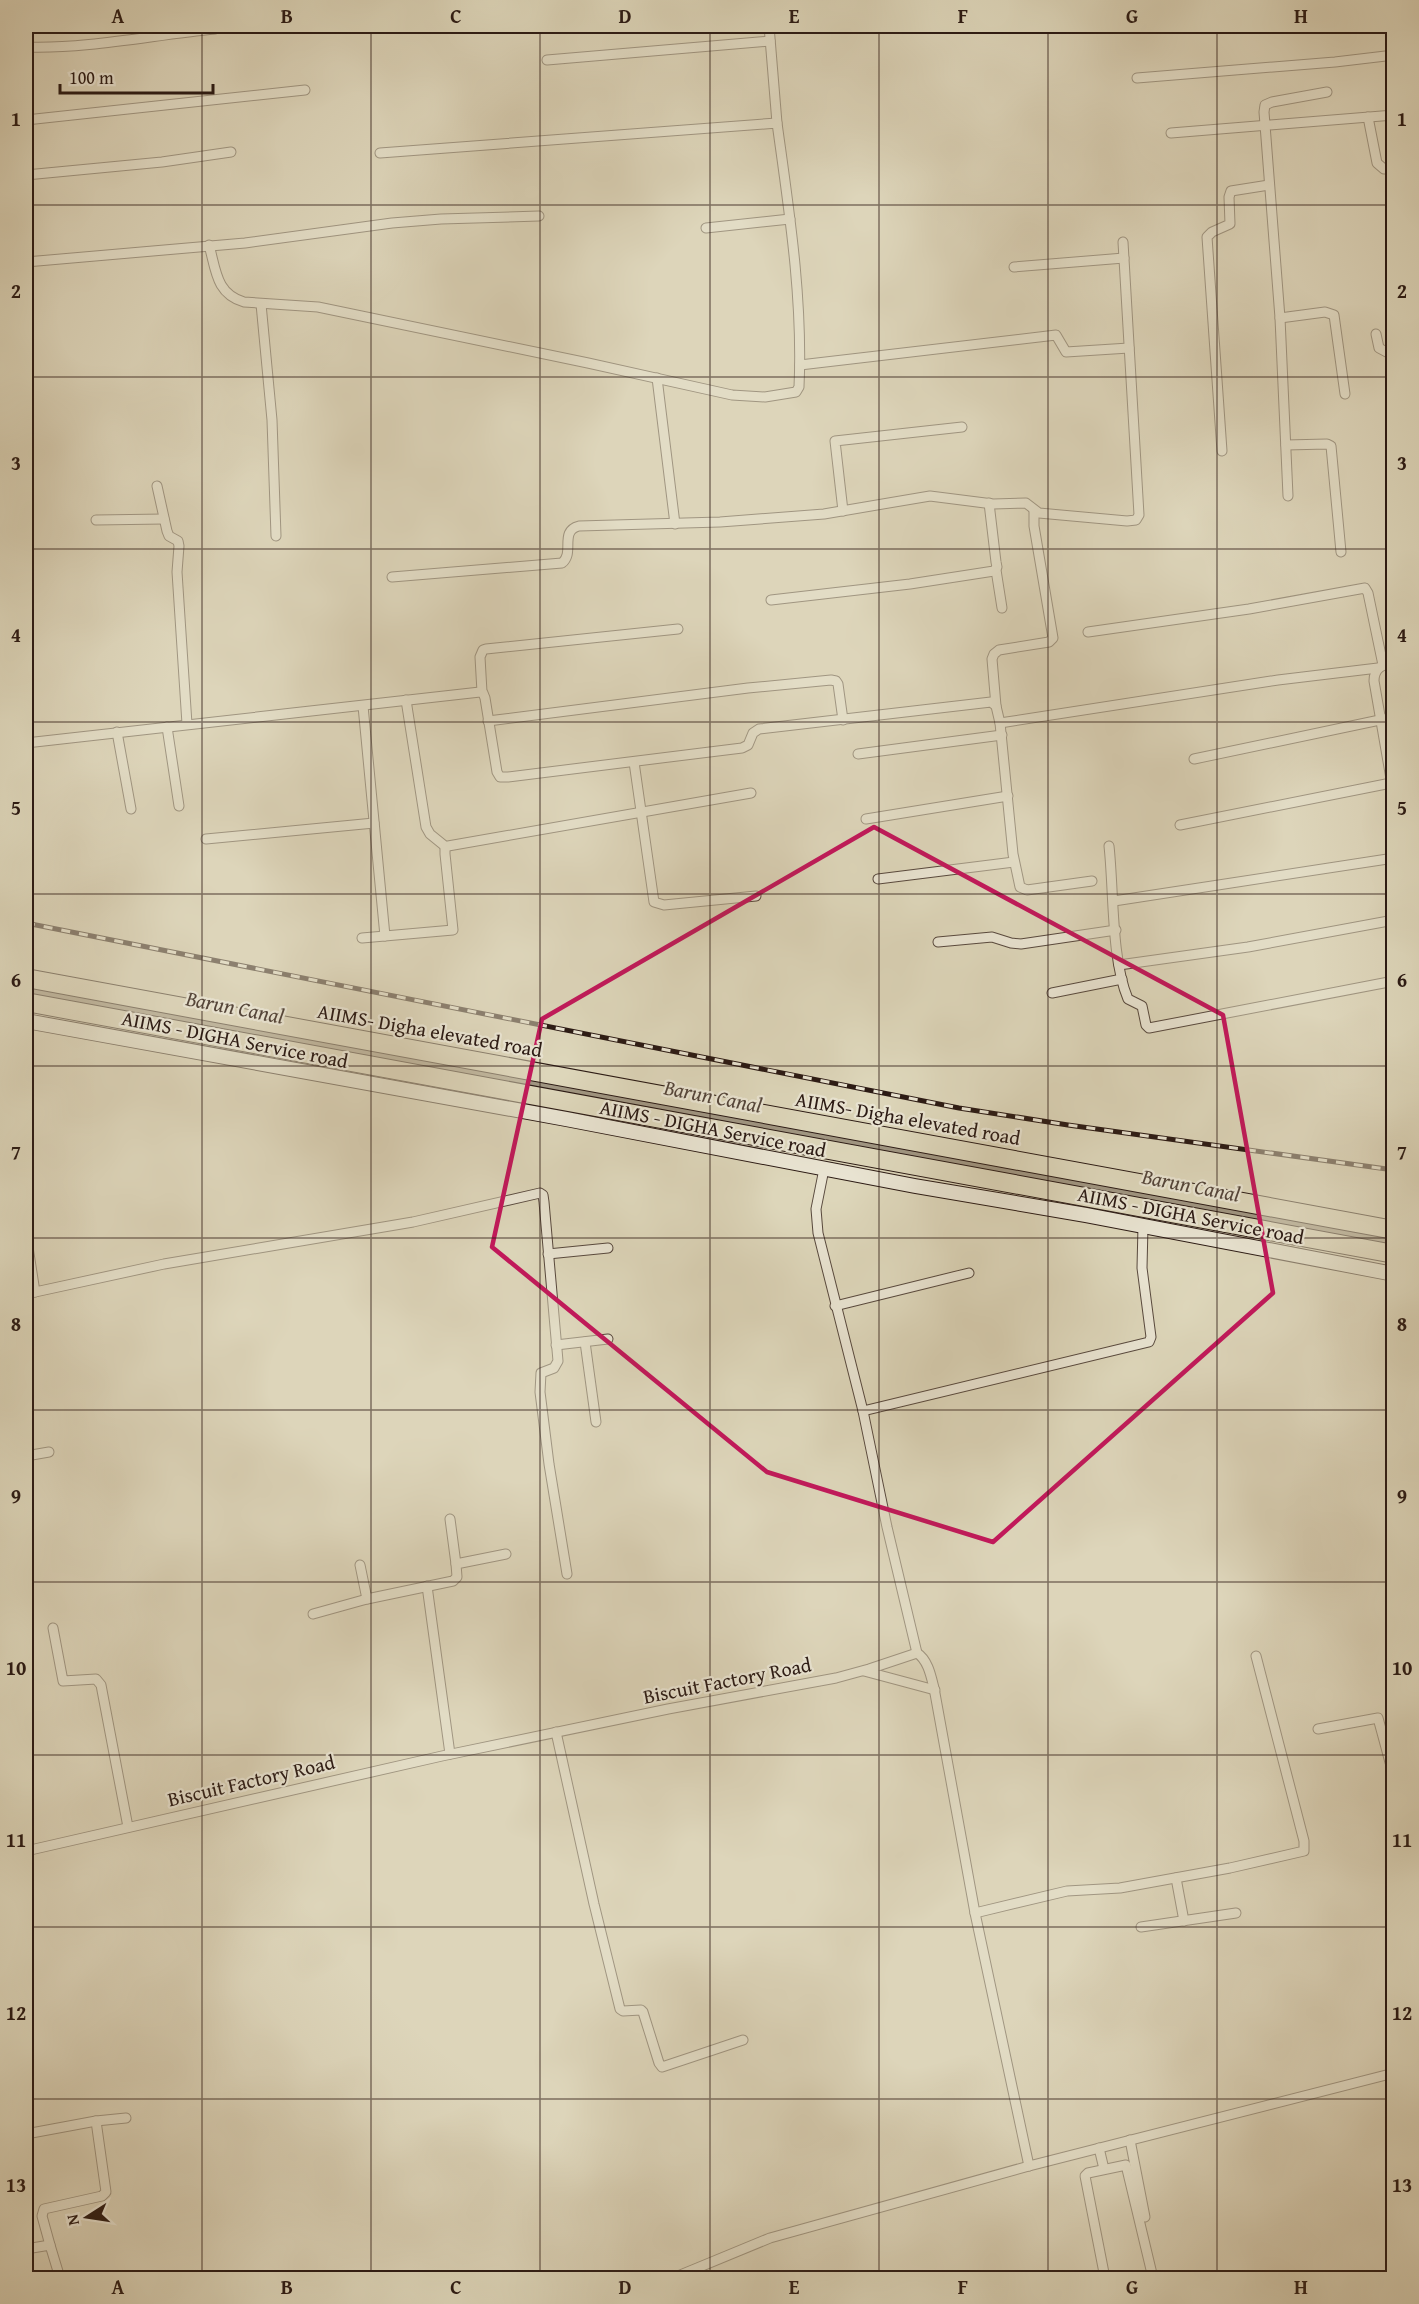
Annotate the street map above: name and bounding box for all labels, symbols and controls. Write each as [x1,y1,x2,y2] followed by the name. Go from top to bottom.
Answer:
[112,1,125,30] text: A
[281,1,293,30] text: B
[450,1,462,30] text: C
[618,1,632,30] text: D
[789,1,800,30] text: E
[958,1,968,30] text: F
[1126,1,1138,30] text: G
[1294,1,1308,30] text: H
[60,57,213,95] scale bar
[69,64,114,91] text: 100 m
[11,104,21,133] text: 1
[1397,104,1407,133] text: 1
[11,276,21,305] text: 2
[1397,276,1407,305] text: 2
[11,448,21,477] text: 3
[1397,448,1407,477] text: 3
[11,620,21,649] text: 4
[1397,620,1407,649] text: 4
[11,793,21,822] text: 5
[1397,793,1407,822] text: 5
[11,965,21,994] text: 6
[1397,965,1407,994] text: 6
[182,982,287,1032] water label: Barun Canal
[315,996,545,1064] street label: AIIMS- Digha elevated road
[119,1003,351,1075] street label: AIIMS - DIGHA Service road
[660,1071,765,1121] water label: Barun Canal
[793,1084,1023,1152] street label: AIIMS- Digha elevated road
[597,1092,829,1164] street label: AIIMS - DIGHA Service road
[11,1137,21,1166] text: 7
[1397,1137,1407,1166] text: 7
[1138,1160,1243,1210] water label: Barun Canal
[1075,1179,1307,1251] street label: AIIMS - DIGHA Service road
[11,1309,21,1338] text: 8
[1397,1309,1407,1338] text: 8
[11,1481,21,1510] text: 9
[1397,1481,1407,1510] text: 9
[640,1649,814,1711] street label: Biscuit Factory Road
[6,1653,26,1682] text: 10
[1392,1653,1412,1682] text: 10
[165,1747,338,1813] street label: Biscuit Factory Road
[6,1825,26,1854] text: 11
[1392,1825,1412,1854] text: 11
[6,1998,26,2027] text: 12
[1392,1998,1412,2027] text: 12
[6,2170,26,2199] text: 13
[1392,2170,1412,2199] text: 13
[57,2187,117,2247] north arrow
[59,2212,85,2228] text: N
[112,2272,125,2301] text: A
[281,2272,293,2301] text: B
[450,2272,462,2301] text: C
[618,2272,632,2301] text: D
[789,2272,800,2301] text: E
[958,2272,968,2301] text: F
[1126,2272,1138,2301] text: G
[1294,2272,1308,2301] text: H

